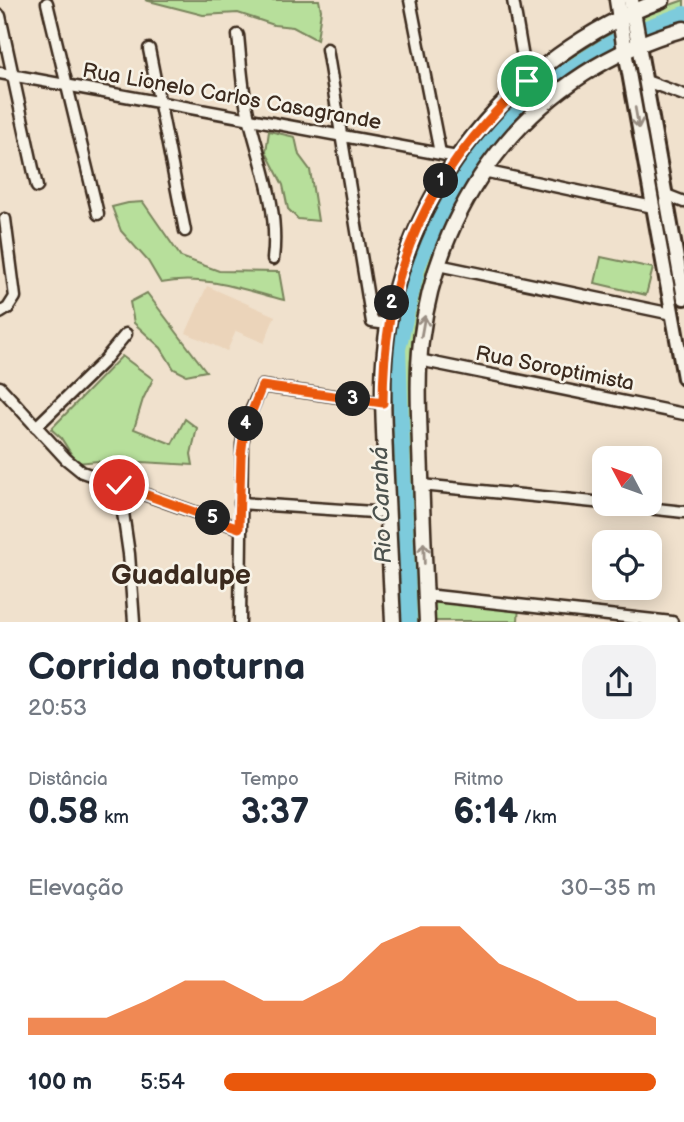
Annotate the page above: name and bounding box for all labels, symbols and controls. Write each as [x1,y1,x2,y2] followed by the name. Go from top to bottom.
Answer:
[497,51,557,111] pin
[81,58,383,135] street label: Rua Lionelo Carlos Casagrande
[508,62,546,100] icon: arrive
[631,106,645,129] one-way arrow
[424,164,458,198] pin: 1
[437,169,445,192] text: 1
[374,286,410,320] pin: 2
[386,291,397,314] text: 2
[417,315,430,338] one-way arrow
[473,341,636,396] street label: Rua Soroptimista
[336,382,370,416] pin: 3
[347,387,358,410] text: 3
[229,406,264,442] pin: 4
[240,412,251,435] text: 4
[366,446,398,564] water label: Rio Carahá
[592,446,662,516] north arrow
[592,446,662,600] map controls
[89,455,149,515] pin
[100,466,138,504] icon: check
[196,500,230,536] pin: 5
[207,506,218,529] text: 5
[592,530,662,600] button: locate
[417,542,431,565] one-way arrow
[111,559,251,592] district label: Guadalupe
[28,645,306,690] text: Corrida noturna
[582,645,656,719] button: share
[28,694,87,722] text: 20:53
[28,768,108,791] text: Distância
[241,768,299,791] text: Tempo
[453,768,504,791] text: Ritmo
[28,791,99,834] text: 0.58
[241,791,309,834] text: 3:37
[453,791,518,834] text: 6:14
[99,806,129,829] text: km
[518,806,557,829] text: /km
[28,874,124,902] text: Elevação
[561,874,656,902] text: 30–35 m
[28,1068,92,1096] text: 100 m
[140,1068,185,1096] text: 5:54

